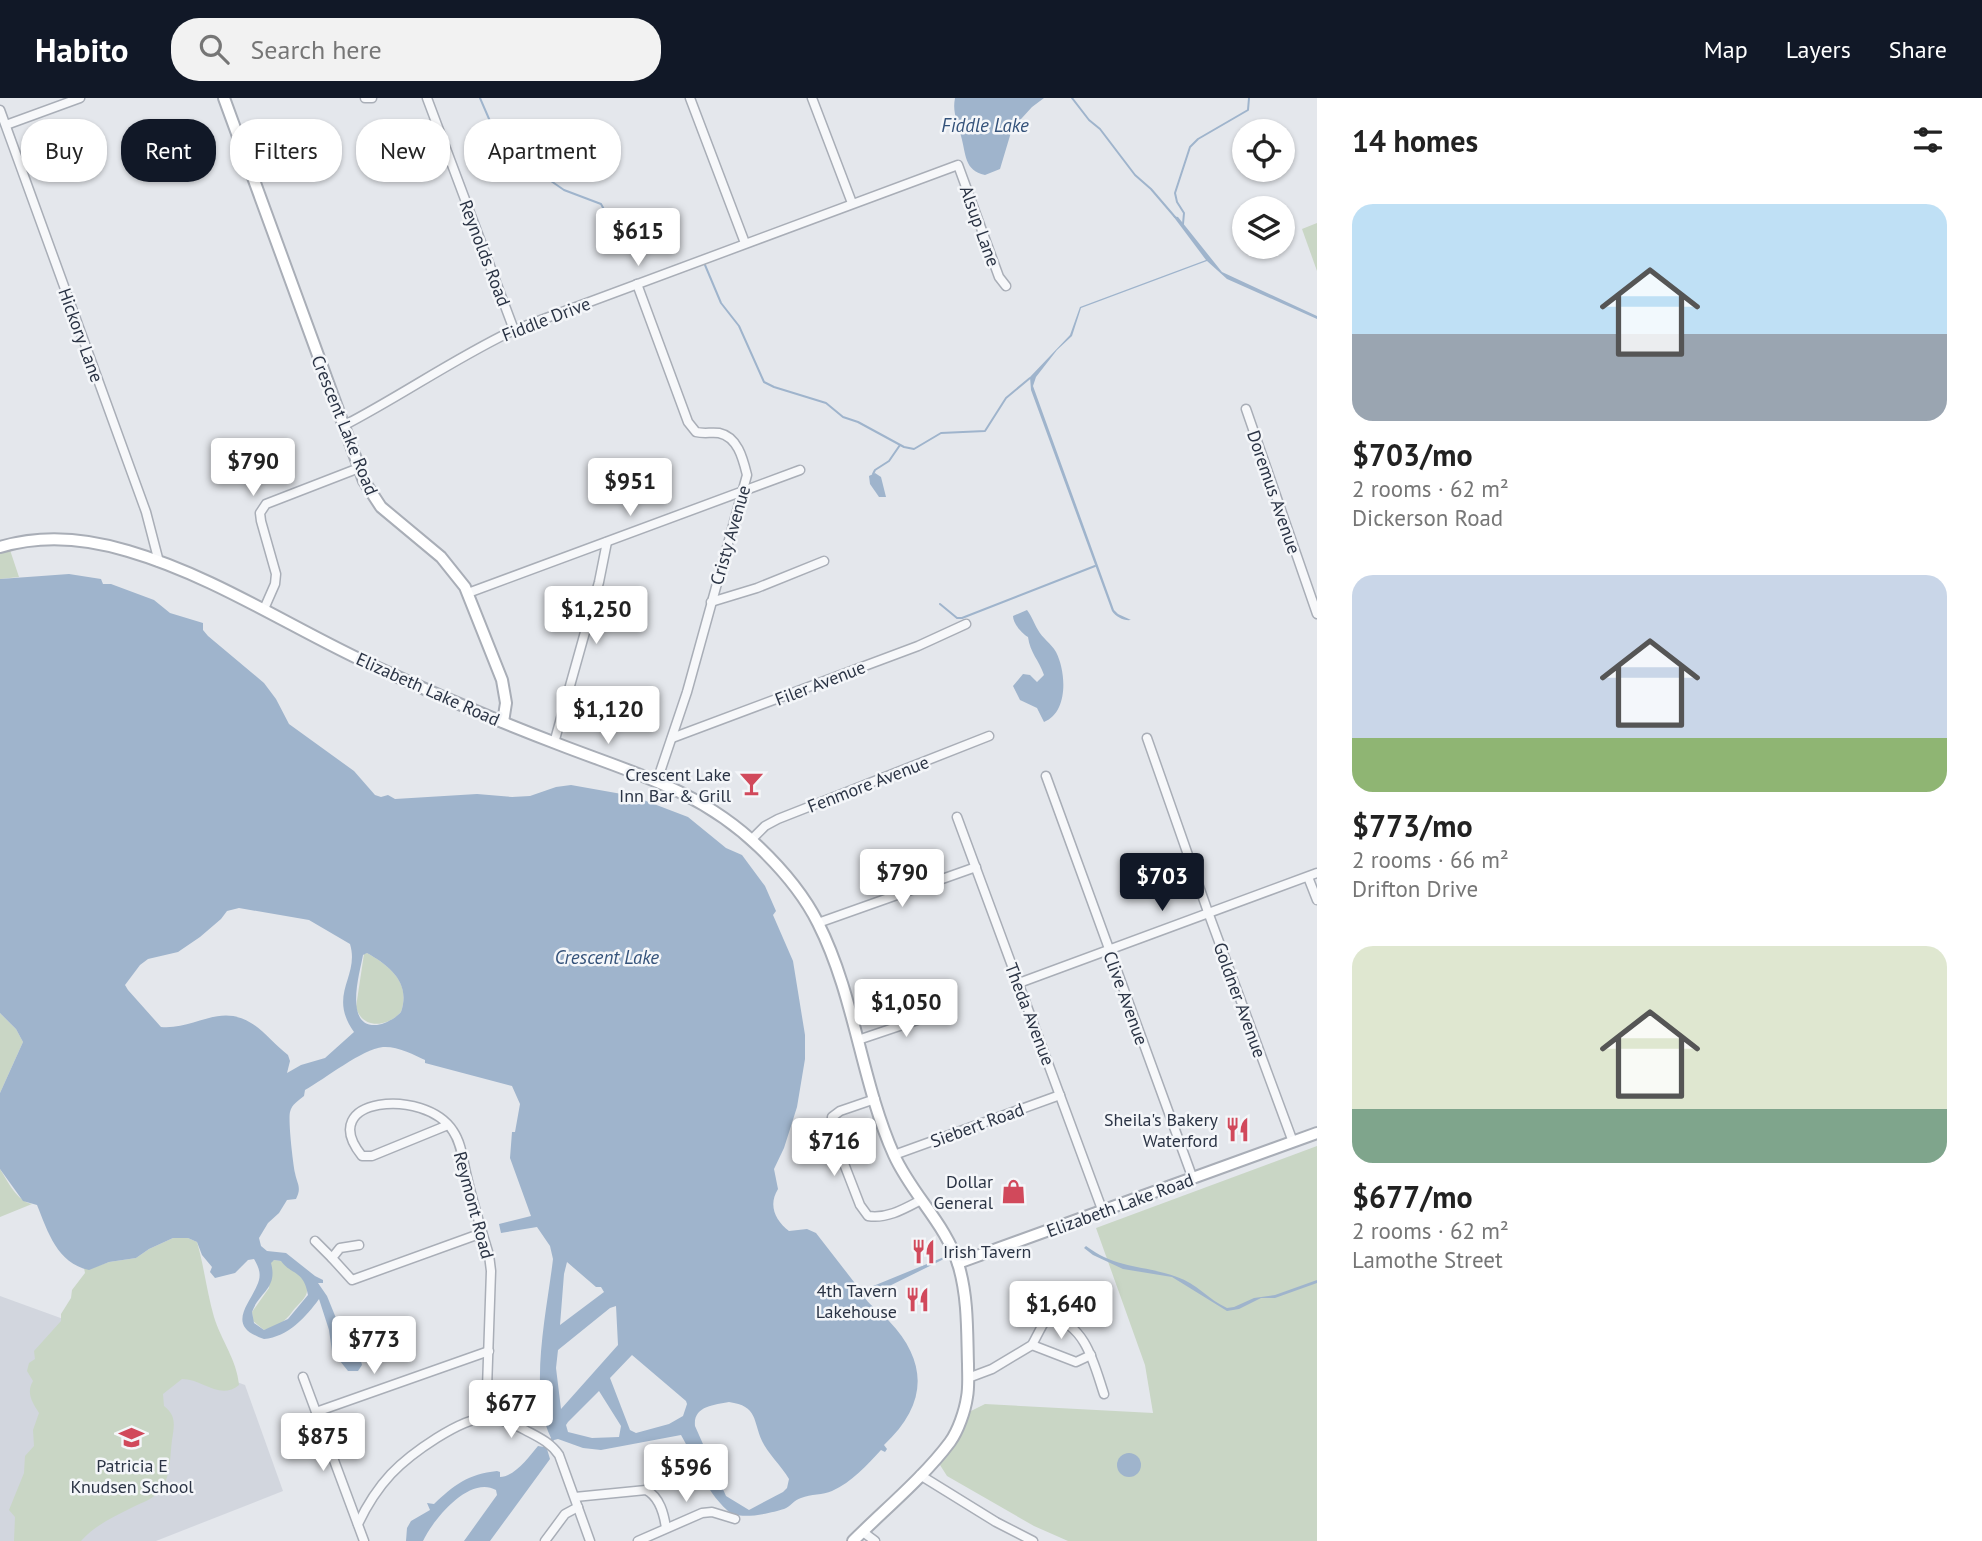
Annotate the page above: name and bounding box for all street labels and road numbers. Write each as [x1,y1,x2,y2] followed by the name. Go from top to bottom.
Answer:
[955,182,1005,270] street label: Alsup Lane
[454,197,516,309] street label: Reynolds Road
[53,285,109,385] street label: Hickory Lane
[498,292,594,346] street label: Fiddle Drive
[306,352,384,498] street label: Crescent Lake Road
[1242,427,1306,557] street label: Doremus Avenue
[705,482,755,588] street label: Cristy Avenue
[353,647,503,731] street label: Elizabeth Lake Road
[771,655,869,711] street label: Filer Avenue
[804,750,932,818] street label: Fenmore Avenue
[1208,939,1272,1061] street label: Goldner Avenue
[1098,948,1154,1048] street label: Clive Avenue
[1000,959,1060,1069] street label: Theda Avenue
[927,1097,1027,1153] street label: Siebert Road
[449,1149,499,1261] street label: Reymont Road
[1043,1168,1197,1242] street label: Elizabeth Lake Road

